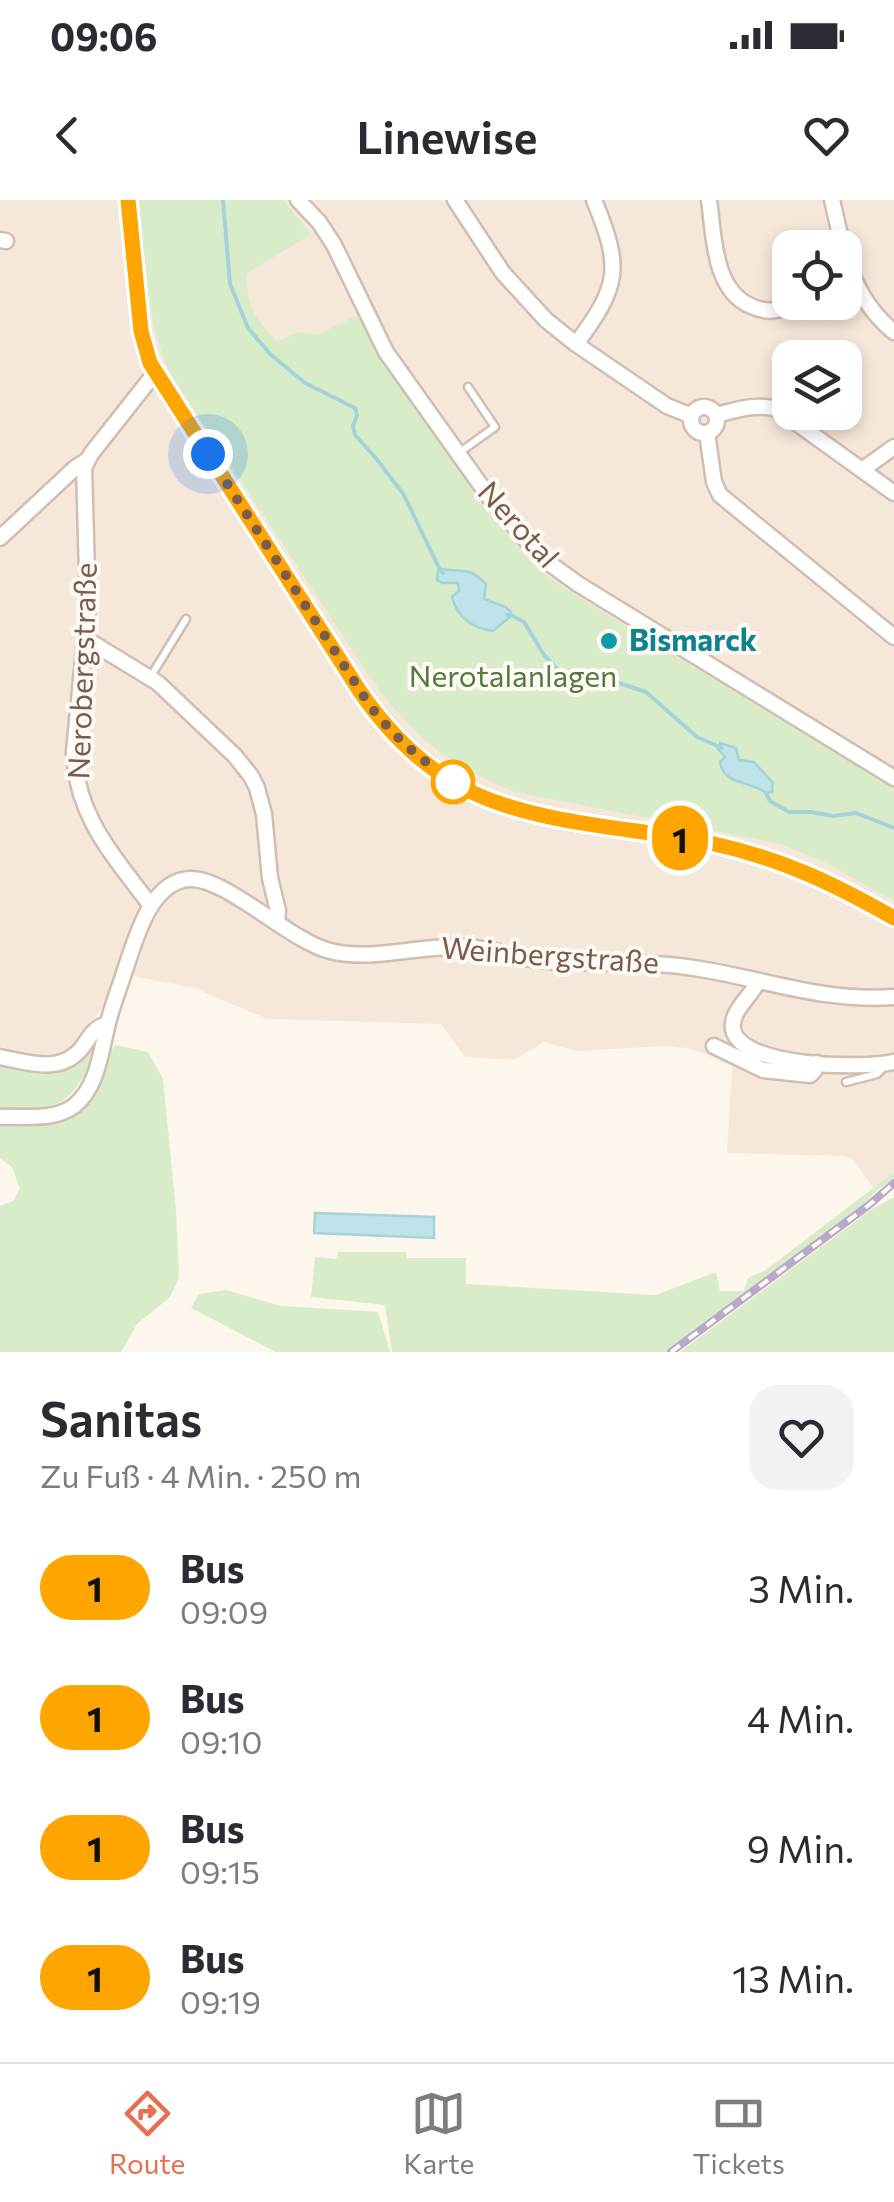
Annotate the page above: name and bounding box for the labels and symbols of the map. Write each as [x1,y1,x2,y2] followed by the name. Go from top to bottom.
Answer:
[183,429,233,479] your location
[472,473,568,574] street label: Nerotal
[58,562,103,780] street label: Nerobergstraße
[629,620,757,657] place label: Bismarck
[598,630,620,652] marker: Bismarck
[409,656,617,693] park label: Nerotalanlagen
[432,761,474,803] unlabelled marker
[648,806,712,870] line badge: 1
[440,927,660,980] street label: Weinbergstraße

